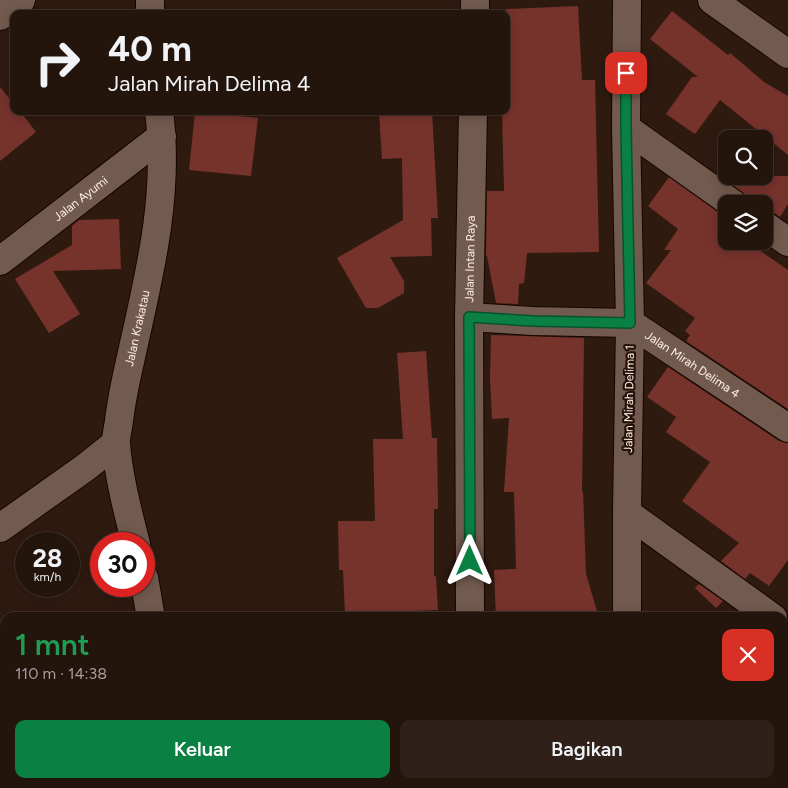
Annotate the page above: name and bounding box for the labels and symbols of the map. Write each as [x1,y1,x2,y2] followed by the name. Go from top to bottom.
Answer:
[605,52,647,94] pin
[51,173,111,224] street label: Jalan Ayumi
[462,215,478,303] street label: Jalan Intan Raya
[122,289,153,368] street label: Jalan Krakatau
[642,328,743,401] street label: Jalan Mirah Delima 4
[621,345,637,453] street label: Jalan Mirah Delima 1
[90,532,155,597] speed limit sign: 30
[443,534,495,586] position arrow

